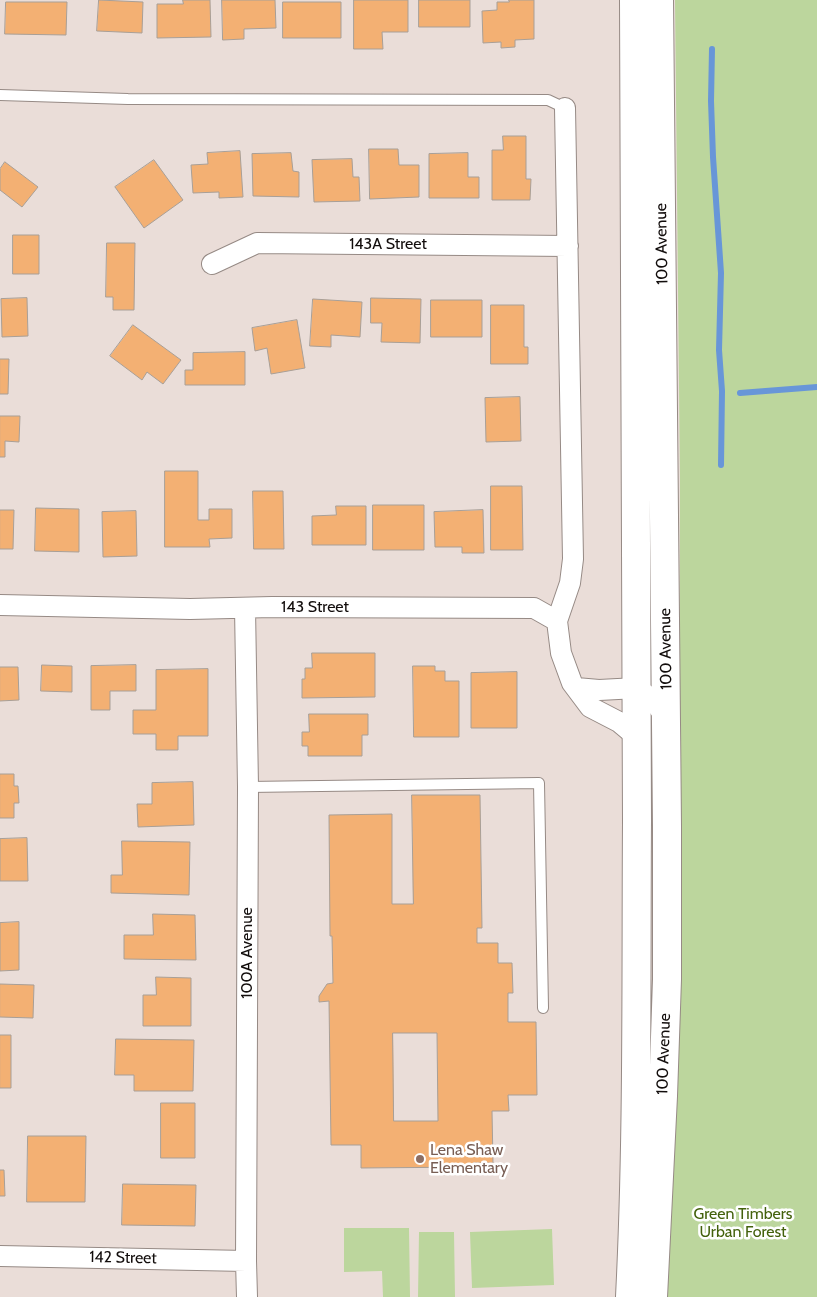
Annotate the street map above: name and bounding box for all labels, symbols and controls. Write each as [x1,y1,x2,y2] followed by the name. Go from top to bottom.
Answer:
[652,203,672,285] street label: 100 Avenue
[349,234,427,254] street label: 143A Street
[281,597,349,617] street label: 143 Street
[656,608,676,690] street label: 100 Avenue
[237,907,257,999] street label: 100A Avenue
[653,1013,675,1095] street label: 100 Avenue
[430,1140,508,1178] place label: Lena Shaw Elementary
[414,1153,426,1165] marker: Lena Shaw Elementary
[694,1204,792,1242] park label: Green Timbers Urban Forest
[89,1248,157,1268] street label: 142 Street

